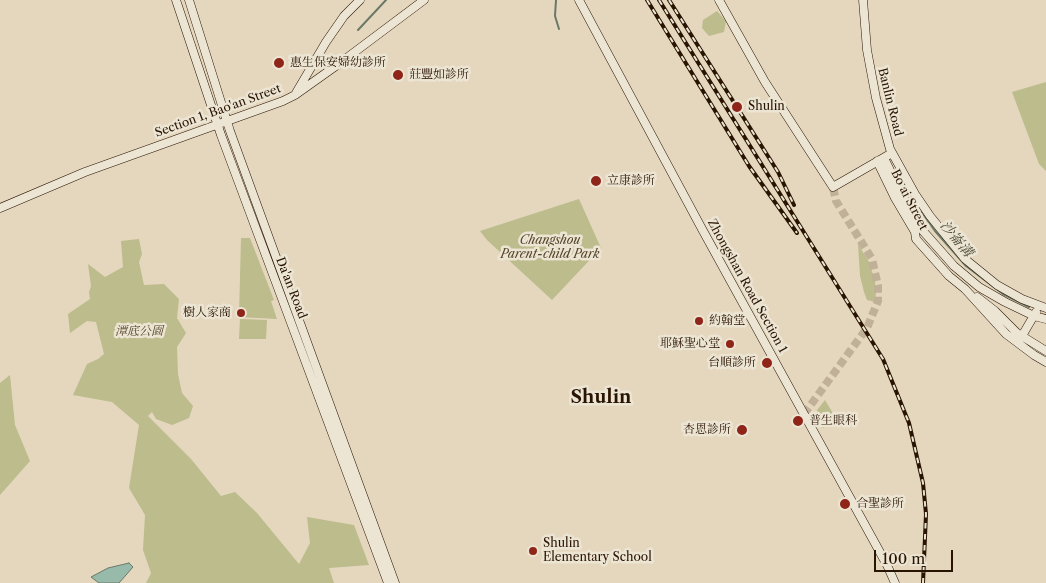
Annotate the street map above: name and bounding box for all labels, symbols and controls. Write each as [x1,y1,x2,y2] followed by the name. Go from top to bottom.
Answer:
[272,56,286,70] marker: 惠生保安婦幼診所
[290,56,386,70] place label: 惠生保安婦幼診所
[875,66,905,138] street label: Banlin Road
[391,68,405,82] marker: 莊豐如診所
[409,68,469,82] place label: 莊豐如診所
[153,81,283,141] street label: Section 1, Bao'an Street
[730,100,744,114] marker: Shulin
[748,100,785,114] place label: Shulin
[888,167,930,233] street label: Bo ai Street
[589,174,603,188] marker: 立康診所
[607,174,655,188] place label: 立康診所
[704,217,790,355] street label: Zhongshan Road Section 1
[936,218,976,260] water label: 沙崙溝
[501,234,599,262] park label: Changshou Parent-child Park
[273,255,309,321] street label: Da'an Road
[183,306,231,320] place label: 樹人家商
[235,307,247,319] marker: 樹人家商
[709,314,745,328] place label: 約翰堂
[693,315,705,327] marker: 約翰堂
[115,325,163,339] park label: 潭底公園
[660,337,720,351] place label: 耶穌聖心堂
[724,338,736,350] marker: 耶穌聖心堂
[708,356,756,370] place label: 台順診所
[760,356,774,370] marker: 台順診所
[571,387,631,409] district label: Shulin
[791,414,805,428] marker: 普生眼科
[809,414,857,428] place label: 普生眼科
[683,423,731,437] place label: 杏恩診所
[735,423,749,437] marker: 杏恩診所
[838,497,852,511] marker: 合聖診所
[856,497,904,511] place label: 合聖診所
[543,537,652,565] place label: Shulin Elementary School
[876,540,955,572] scale bar
[527,545,539,557] marker: Shulin Elementary School
[882,549,925,568] text: 100 m

